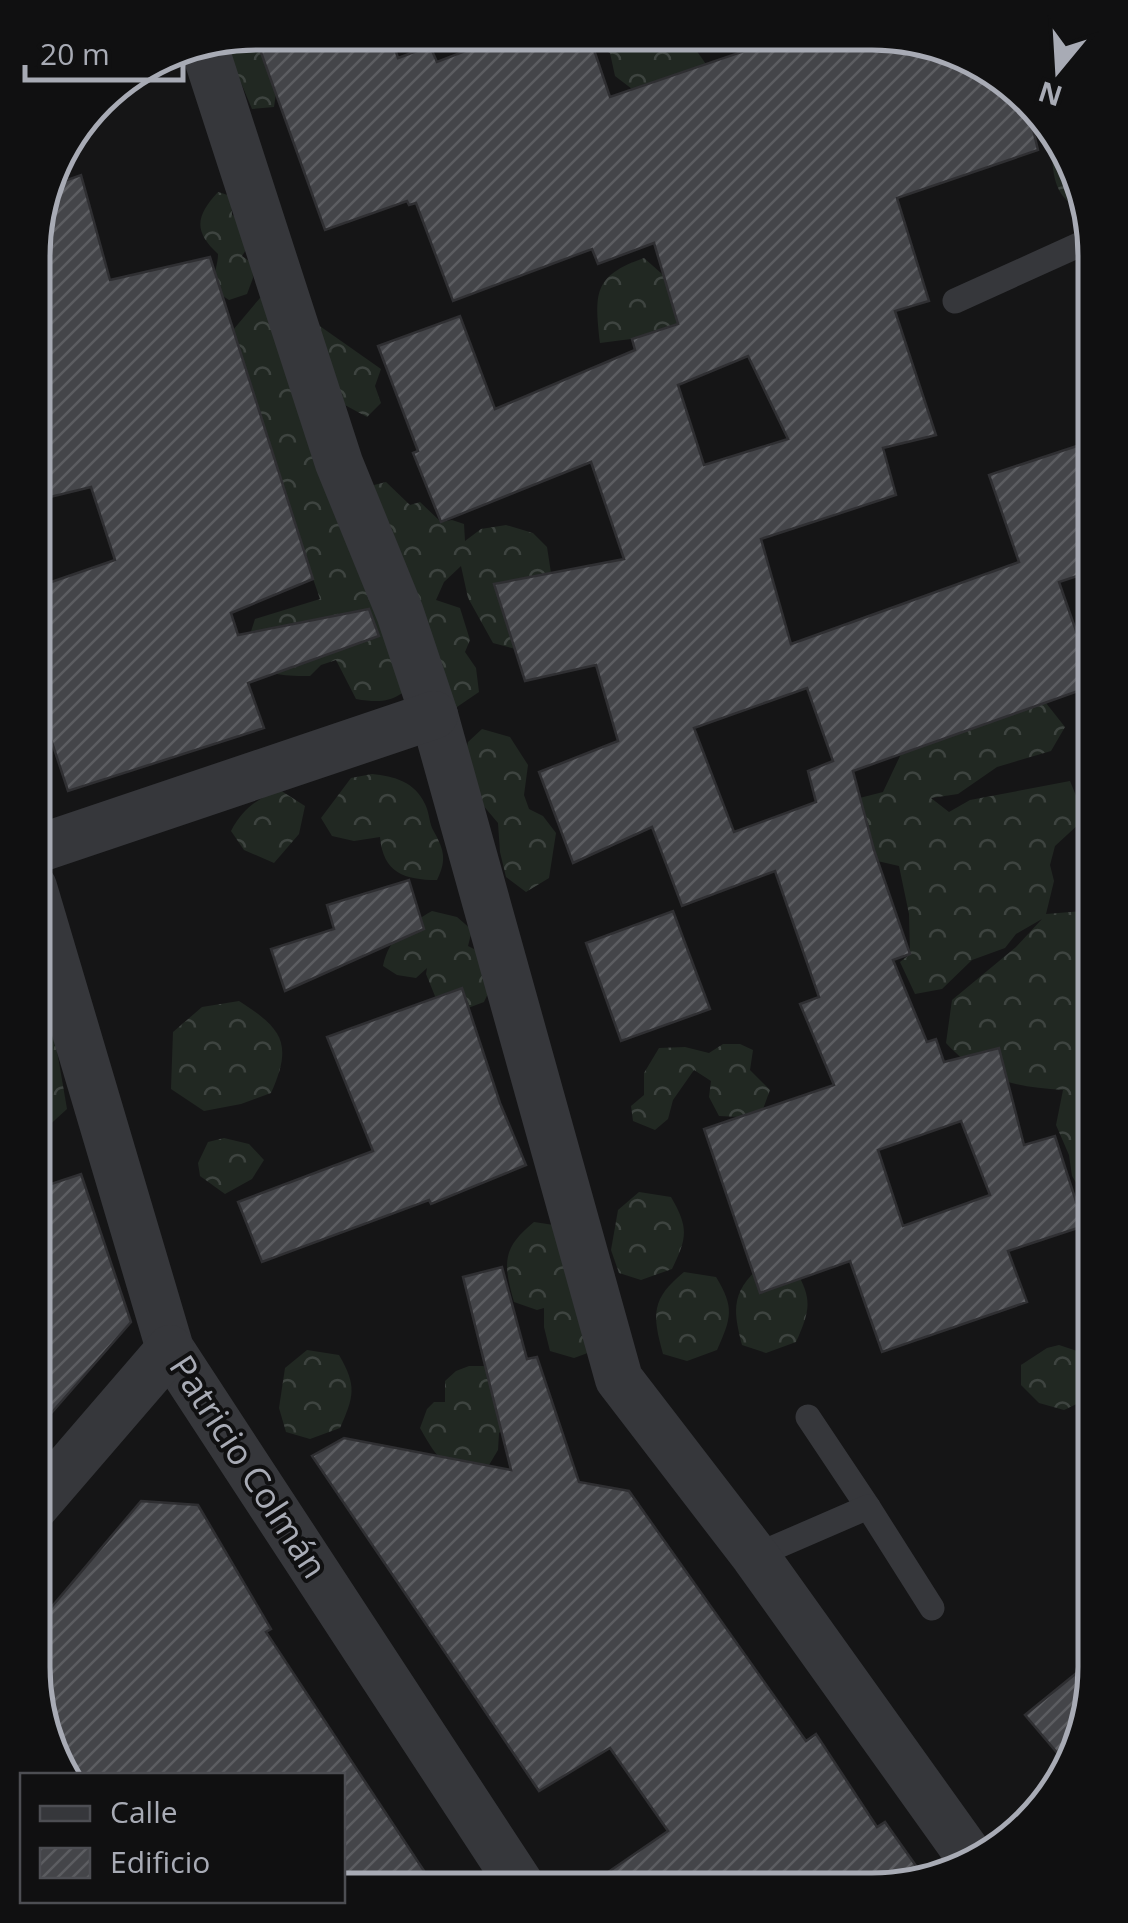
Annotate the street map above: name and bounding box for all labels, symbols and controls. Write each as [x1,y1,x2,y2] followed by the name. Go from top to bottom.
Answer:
[25,20,182,82] scale bar
[1008,20,1108,120] north arrow
[40,33,110,74] text: 20 m
[1033,73,1067,116] text: N
[160,1346,339,1587] street label: Patricio Colmán
[20,1773,345,1903] legend
[110,1791,178,1832] text: Calle
[110,1841,210,1882] text: Edificio

